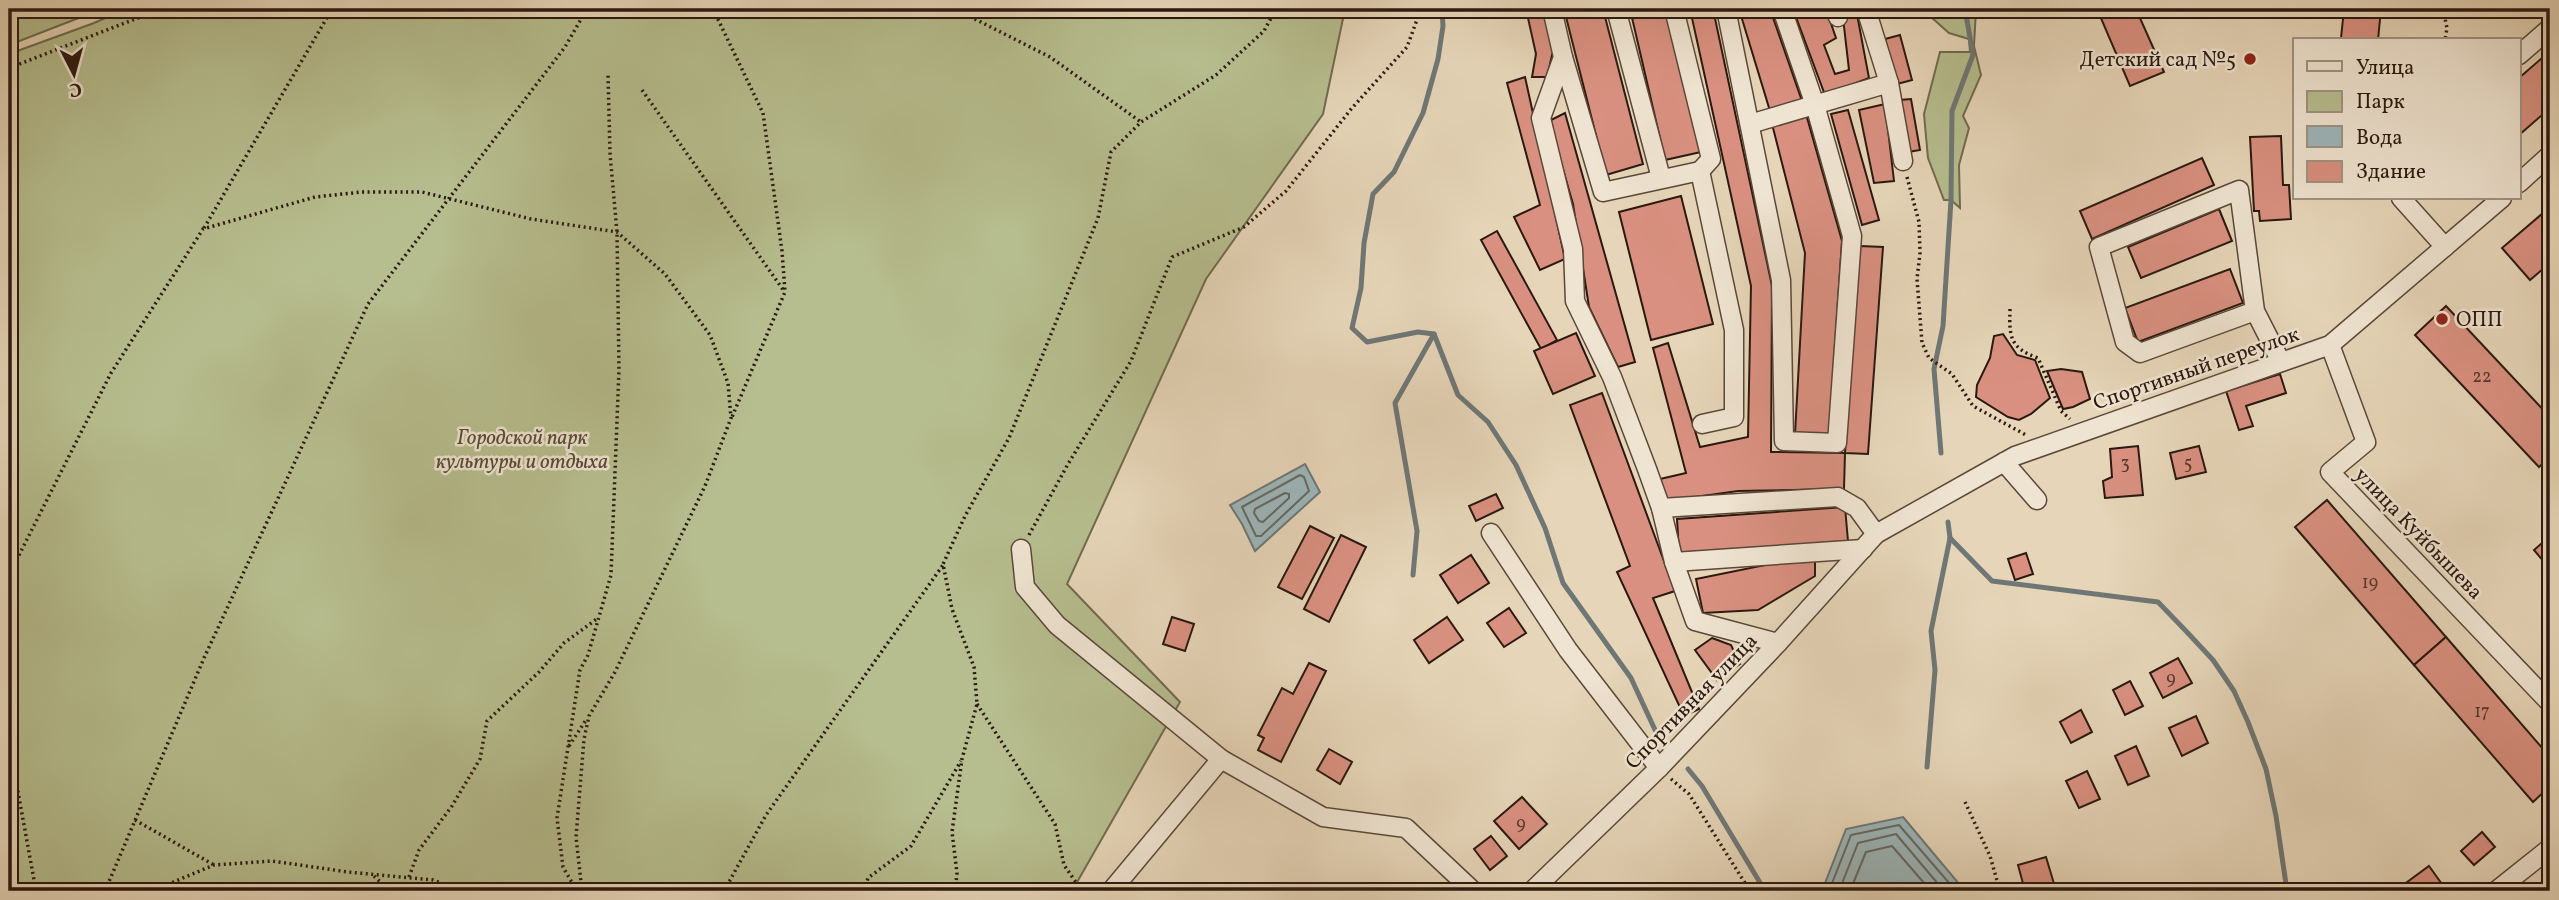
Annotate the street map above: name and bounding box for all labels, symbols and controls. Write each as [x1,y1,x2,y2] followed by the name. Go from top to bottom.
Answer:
[38,38,108,108] north arrow
[2293,38,2520,200] legend
[2080,46,2236,75] place label: Детский сад №5
[2242,51,2258,67] marker: Детский сад №5
[2356,54,2414,83] text: Улица
[68,75,83,102] text: С
[2356,88,2405,117] text: Парк
[2356,124,2403,153] text: Вода
[2356,158,2426,187] text: Здание
[2456,306,2503,335] place label: ОПП
[2434,311,2450,327] marker: ОПП
[2090,321,2303,418] street label: Спортивный переулок
[2472,365,2492,390] house number: 22
[436,424,608,477] park label: Городской парк культуры и отдыха
[2120,452,2130,477] house number: 3
[2184,452,2192,477] house number: 5
[2347,461,2489,607] street label: улица Куйбышева
[2362,571,2378,596] house number: 19
[1619,628,1765,777] street label: Спортивная улица
[2166,667,2176,692] house number: 9
[2474,700,2490,725] house number: 17
[1516,812,1526,837] house number: 9

